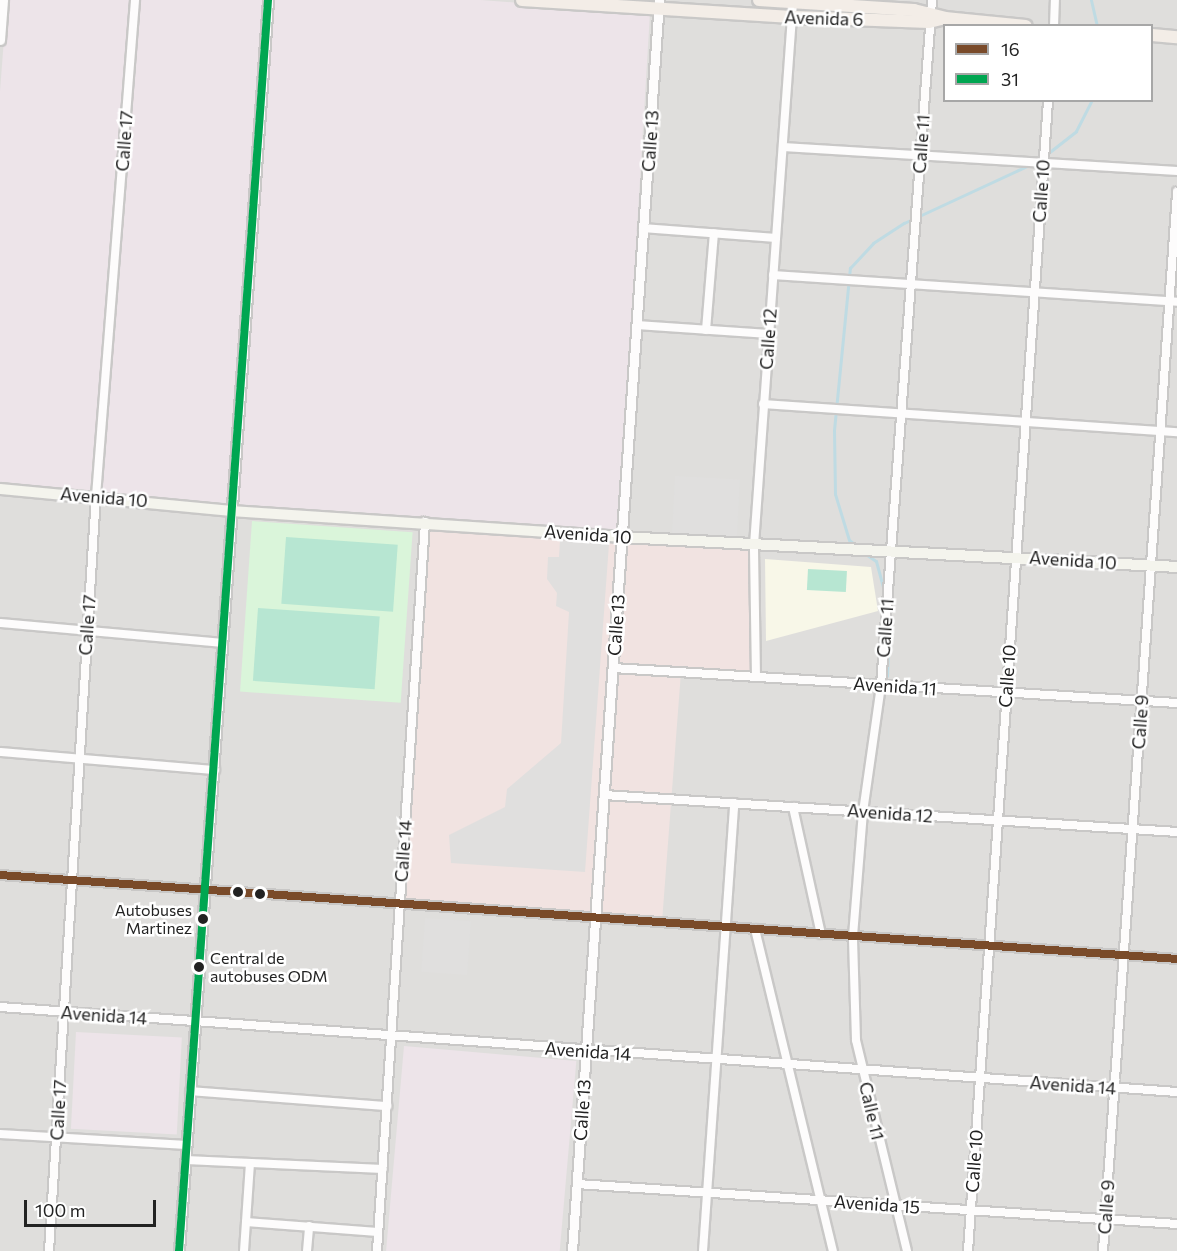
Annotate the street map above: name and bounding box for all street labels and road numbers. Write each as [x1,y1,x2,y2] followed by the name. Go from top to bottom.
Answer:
[784,6,864,30] street label: Avenida 6
[637,109,663,173] street label: Calle 13
[111,110,137,172] street label: Calle 17
[908,114,934,174] street label: Calle 11
[1028,159,1054,223] street label: Calle 10
[755,308,781,370] street label: Calle 12
[59,482,149,512] street label: Avenida 10
[543,520,633,548] street label: Avenida 10
[1028,546,1118,574] street label: Avenida 10
[603,593,629,657] street label: Calle 13
[74,594,100,656] street label: Calle 17
[872,598,898,658] street label: Calle 11
[994,644,1020,708] street label: Calle 10
[852,672,938,700] street label: Avenida 11
[1127,694,1153,750] street label: Calle 9
[846,799,934,827] street label: Avenida 12
[390,819,416,883] street label: Calle 14
[60,1001,148,1029] street label: Avenida 14
[544,1037,632,1065] street label: Avenida 14
[1029,1071,1117,1099] street label: Avenida 14
[569,1078,595,1142] street label: Calle 13
[46,1079,70,1141] street label: Calle 17
[855,1080,889,1142] street label: Calle 11
[961,1129,987,1193] street label: Calle 10
[1093,1179,1119,1235] street label: Calle 9
[833,1190,921,1218] street label: Avenida 15

